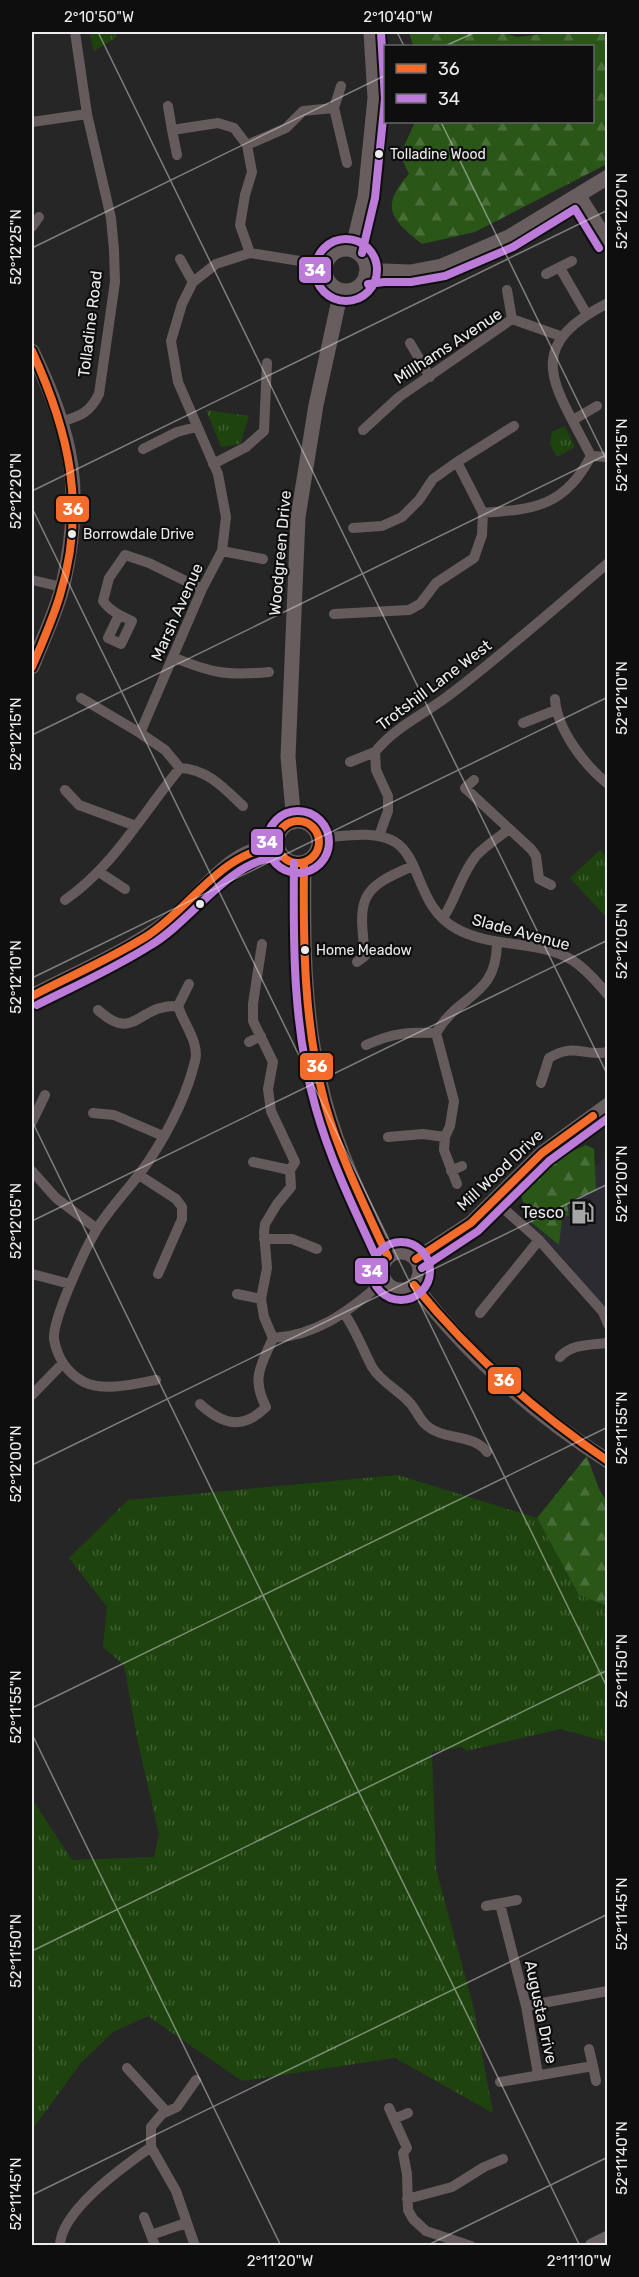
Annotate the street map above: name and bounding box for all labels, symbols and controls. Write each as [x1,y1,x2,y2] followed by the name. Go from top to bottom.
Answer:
[64,8,134,26] text: 2°10'50"W
[363,8,433,26] text: 2°10'40"W
[384,45,594,123] legend
[438,58,460,80] text: 36
[438,88,460,110] text: 34
[390,146,486,163] place label: Tolladine Wood
[373,148,385,160] marker: Tolladine Wood
[613,173,631,249] text: 52°12'20"N
[7,209,25,285] text: 52°12'25"N
[298,256,332,284] line badge: 34
[304,261,326,280] text: 34
[74,270,106,378] street label: Tolladine Road
[390,304,506,388] street label: Millhams Avenue
[613,418,631,492] text: 52°12'15"N
[7,453,25,529] text: 52°12'20"N
[265,489,295,617] street label: Woodgreen Drive
[55,495,90,523] line badge: 36
[63,500,83,519] text: 36
[83,526,194,543] place label: Borrowdale Drive
[66,528,78,540] marker: Borrowdale Drive
[147,560,207,664] street label: Marsh Avenue
[373,636,495,734] street label: Trotshill Lane West
[613,661,631,735] text: 52°12'10"N
[7,697,25,771] text: 52°12'15"N
[250,828,284,856] line badge: 34
[256,833,278,852] text: 34
[194,898,206,910] unlabelled marker
[613,903,631,979] text: 52°12'05"N
[470,910,572,954] street label: Slade Avenue
[7,940,25,1014] text: 52°12'10"N
[316,942,412,959] place label: Home Meadow
[299,944,311,956] marker: Home Meadow
[299,1052,334,1081] line badge: 36
[307,1057,327,1076] text: 36
[453,1125,547,1215] street label: Mill Wood Drive
[613,1145,631,1223] text: 52°12'00"N
[7,1183,25,1259] text: 52°12'05"N
[569,1199,595,1225] fuel station icon: Tesco
[521,1203,564,1222] place label: Tesco
[354,1257,389,1285] line badge: 34
[361,1262,383,1281] text: 34
[487,1366,522,1395] line badge: 36
[494,1371,514,1390] text: 36
[613,1391,631,1465] text: 52°11'55"N
[7,1425,25,1503] text: 52°12'00"N
[613,1634,631,1708] text: 52°11'50"N
[7,1670,25,1744] text: 52°11'55"N
[613,1877,631,1951] text: 52°11'45"N
[7,1914,25,1988] text: 52°11'50"N
[521,1959,561,2065] street label: Augusta Drive
[613,2121,631,2195] text: 52°11'40"N
[7,2157,25,2231] text: 52°11'45"N
[247,2252,313,2270] text: 2°11'20"W
[547,2252,611,2270] text: 2°11'10"W

